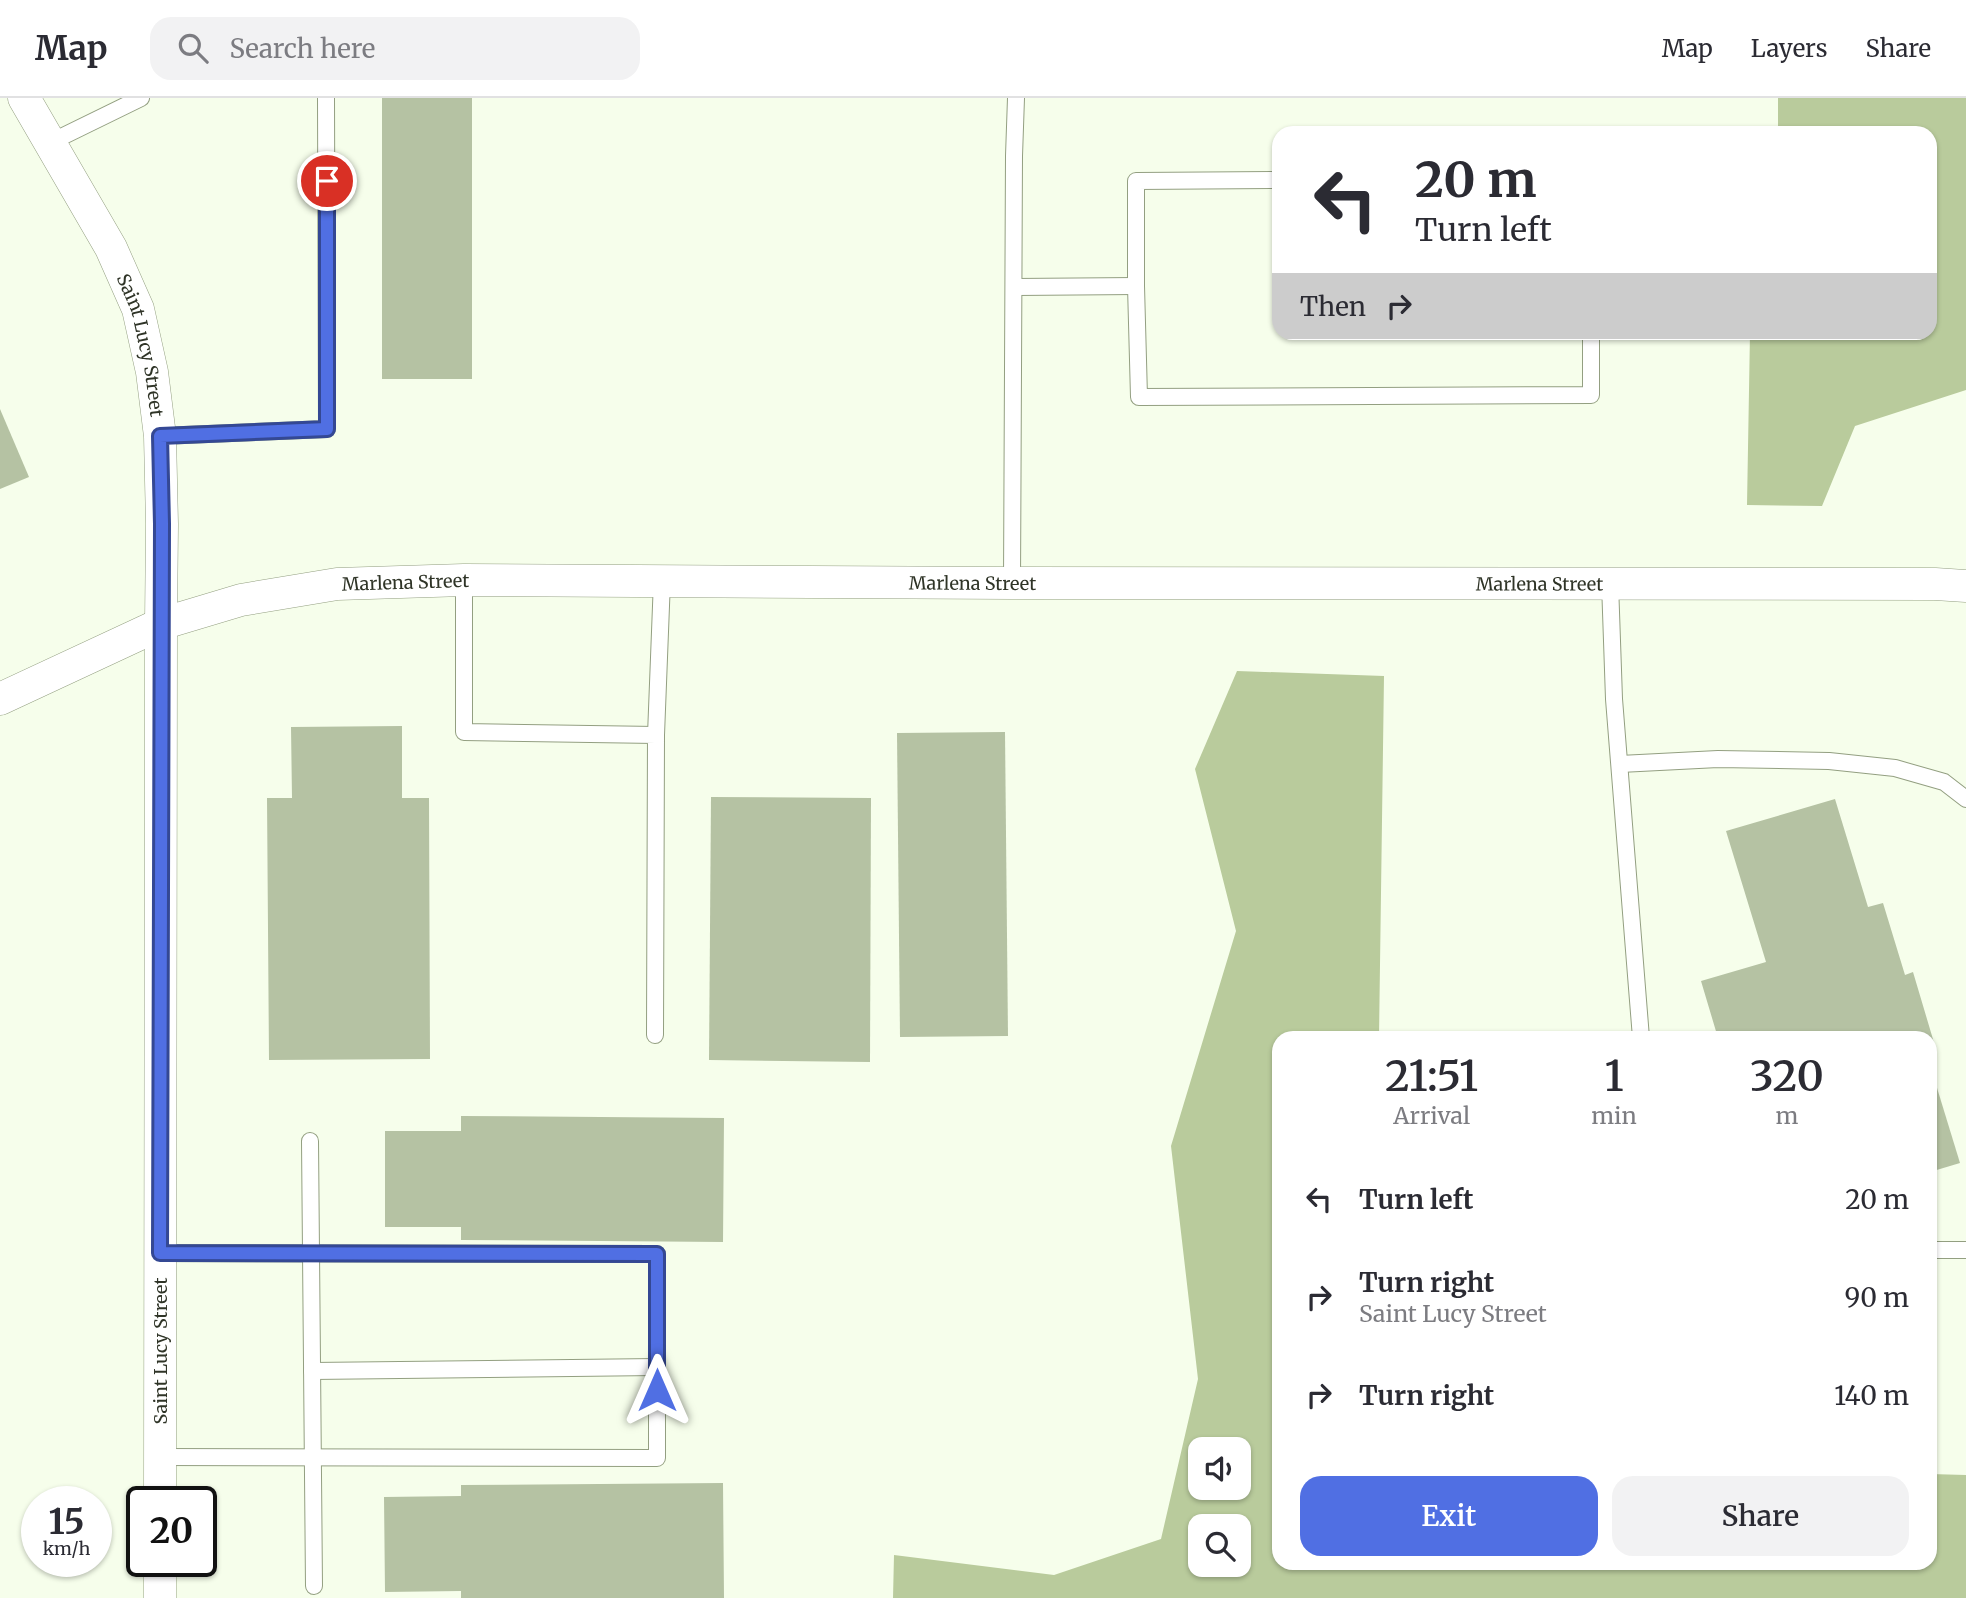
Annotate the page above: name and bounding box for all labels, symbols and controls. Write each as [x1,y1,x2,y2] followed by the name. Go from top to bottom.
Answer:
[150,17,640,80] search box
[35,28,108,69] text: Map
[174,29,212,67] icon: search
[230,32,375,65] text: Search here
[1662,33,1713,64] text: Map
[1751,33,1827,64] text: Layers
[1865,33,1931,64] text: Share
[1415,149,1536,210] text: 20 m
[297,151,357,211] pin
[1300,154,1391,245] icon: left
[308,162,346,200] icon: arrive
[1415,210,1552,250] text: Turn left
[112,270,169,418] street label: Saint Lucy Street
[1380,287,1418,325] icon: right
[1300,290,1366,323] text: Then
[341,568,469,595] street label: Marlena Street
[909,571,1036,595] street label: Marlena Street
[1476,572,1603,595] street label: Marlena Street
[1385,1050,1478,1102] text: 21:51
[1604,1050,1624,1102] text: 1
[1750,1050,1824,1102] text: 320
[1393,1101,1470,1130] text: Arrival
[1591,1101,1637,1130] text: min
[1775,1101,1798,1130] text: m
[1300,1180,1338,1218] icon: left
[1359,1183,1473,1216] text: Turn left
[1845,1183,1909,1216] text: 20 m
[1359,1266,1494,1299] text: Turn right
[149,1278,172,1424] street label: Saint Lucy Street
[1300,1278,1338,1316] icon: right
[1845,1281,1909,1314] text: 90 m
[1359,1299,1547,1328] text: Saint Lucy Street
[620,1353,694,1427] position arrow
[1300,1376,1338,1414] icon: right
[1359,1379,1494,1412] text: Turn right
[1834,1379,1909,1412] text: 140 m
[1188,1437,1251,1577] map controls
[1188,1437,1251,1500] button: sound
[1300,1476,1598,1556] button: Exit
[1612,1476,1909,1556] button: Share
[126,1486,217,1577] speed limit sign: 20
[49,1500,84,1544] text: 15
[1188,1514,1251,1577] button: search
[43,1537,90,1560] text: km/h

